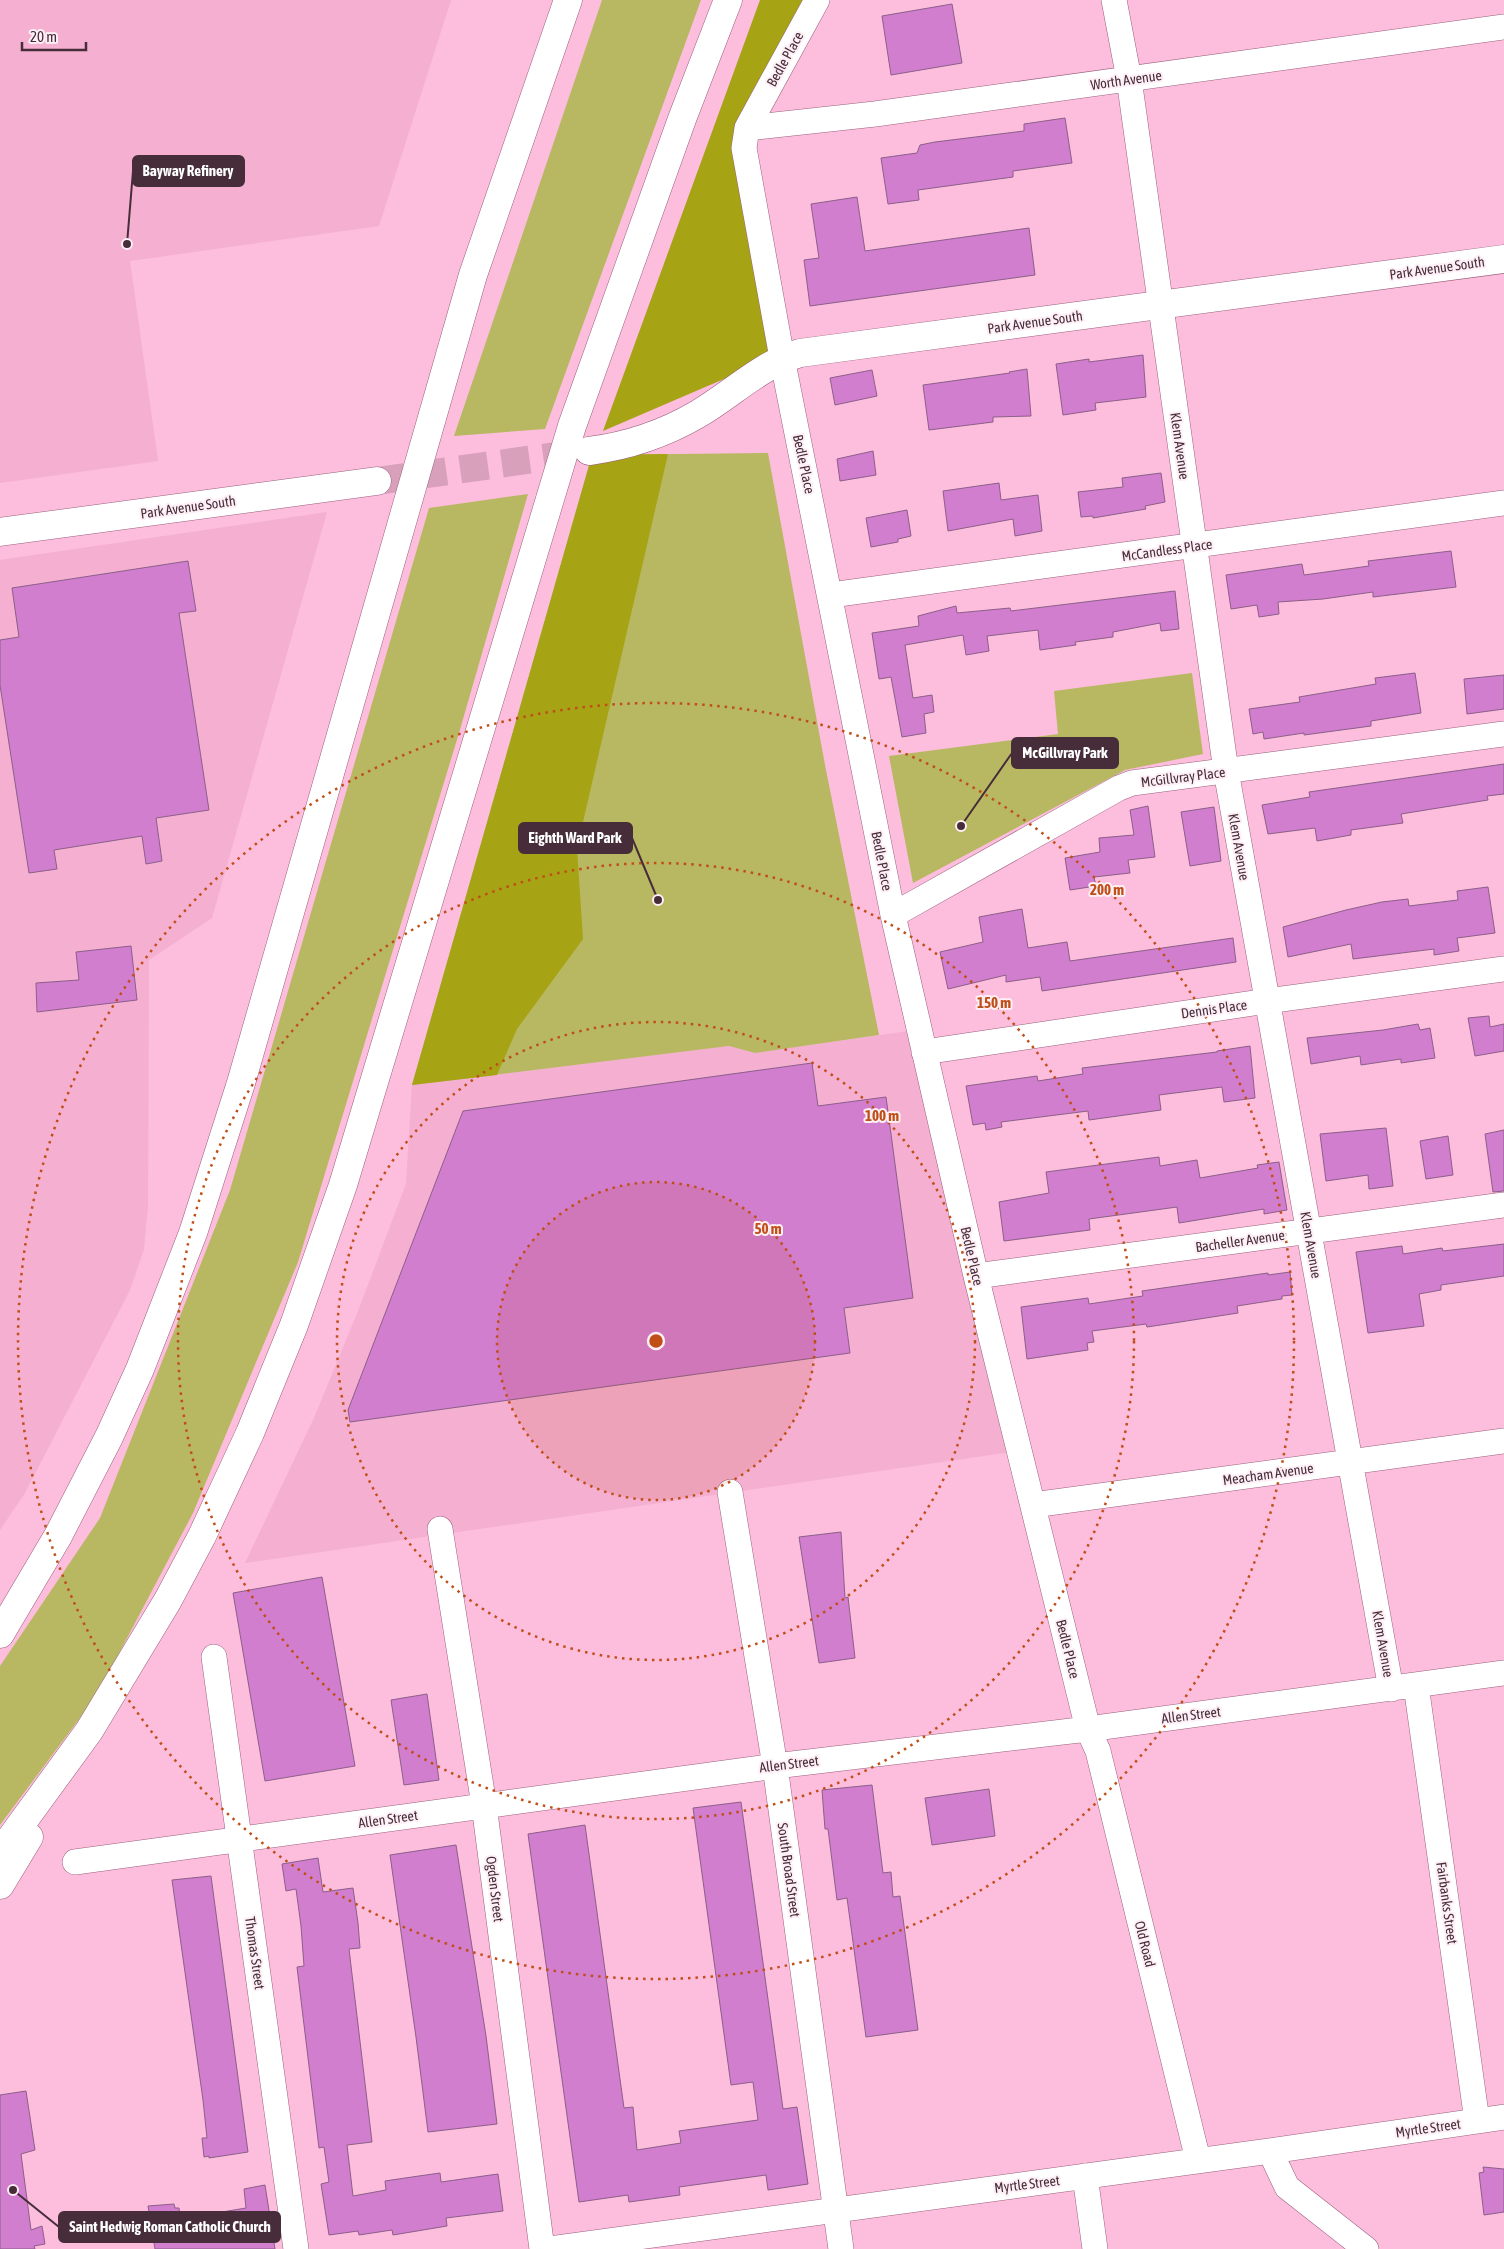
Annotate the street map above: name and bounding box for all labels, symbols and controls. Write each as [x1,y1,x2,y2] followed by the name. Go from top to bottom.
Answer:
[22,20,86,52] scale bar
[30,28,57,45] text: 20 m
[763,29,807,89] street label: Bedle Place
[1089,67,1163,93] street label: Worth Avenue
[133,156,244,186] callout: Bayway Refinery
[143,162,234,179] text: Bayway Refinery
[1388,253,1486,283] street label: Park Avenue South
[986,307,1084,337] street label: Park Avenue South
[1167,411,1193,481] street label: Klem Avenue
[790,433,818,495] street label: Bedle Place
[139,492,237,522] street label: Park Avenue South
[1121,536,1213,564] street label: McCandless Place
[1012,738,1118,768] callout: McGillvray Park
[1022,744,1108,761] text: McGillvray Park
[1140,764,1226,790] street label: McGillvray Place
[1225,812,1253,882] street label: Klem Avenue
[519,823,632,853] callout: Eighth Ward Park
[528,829,622,846] text: Eighth Ward Park
[868,830,896,892] street label: Bedle Place
[1090,881,1124,898] text: 200 m
[977,994,1011,1011] text: 150 m
[1180,996,1248,1022] street label: Dennis Place
[865,1107,899,1124] text: 100 m
[1297,1210,1325,1280] street label: Klem Avenue
[755,1220,782,1237] text: 50 m
[957,1225,987,1287] street label: Bedle Place
[1194,1227,1286,1255] street label: Bacheller Avenue
[647,1332,665,1350] centre of rings
[1222,1460,1314,1488] street label: Meacham Avenue
[1369,1609,1397,1679] street label: Klem Avenue
[1053,1618,1083,1680] street label: Bedle Place
[1160,1703,1222,1727] street label: Allen Street
[758,1752,820,1776] street label: Allen Street
[357,1807,419,1831] street label: Allen Street
[774,1822,804,1918] street label: South Broad Street
[483,1855,507,1923] street label: Ogden Street
[1433,1861,1461,1945] street label: Fairbanks Street
[242,1916,268,1990] street label: Thomas Street
[1132,1919,1158,1969] street label: Old Road
[1394,2116,1462,2140] street label: Myrtle Street
[993,2172,1061,2196] street label: Myrtle Street
[59,2212,280,2242] callout: Saint Hedwig Roman Catholic Church
[69,2218,271,2235] text: Saint Hedwig Roman Catholic Church

